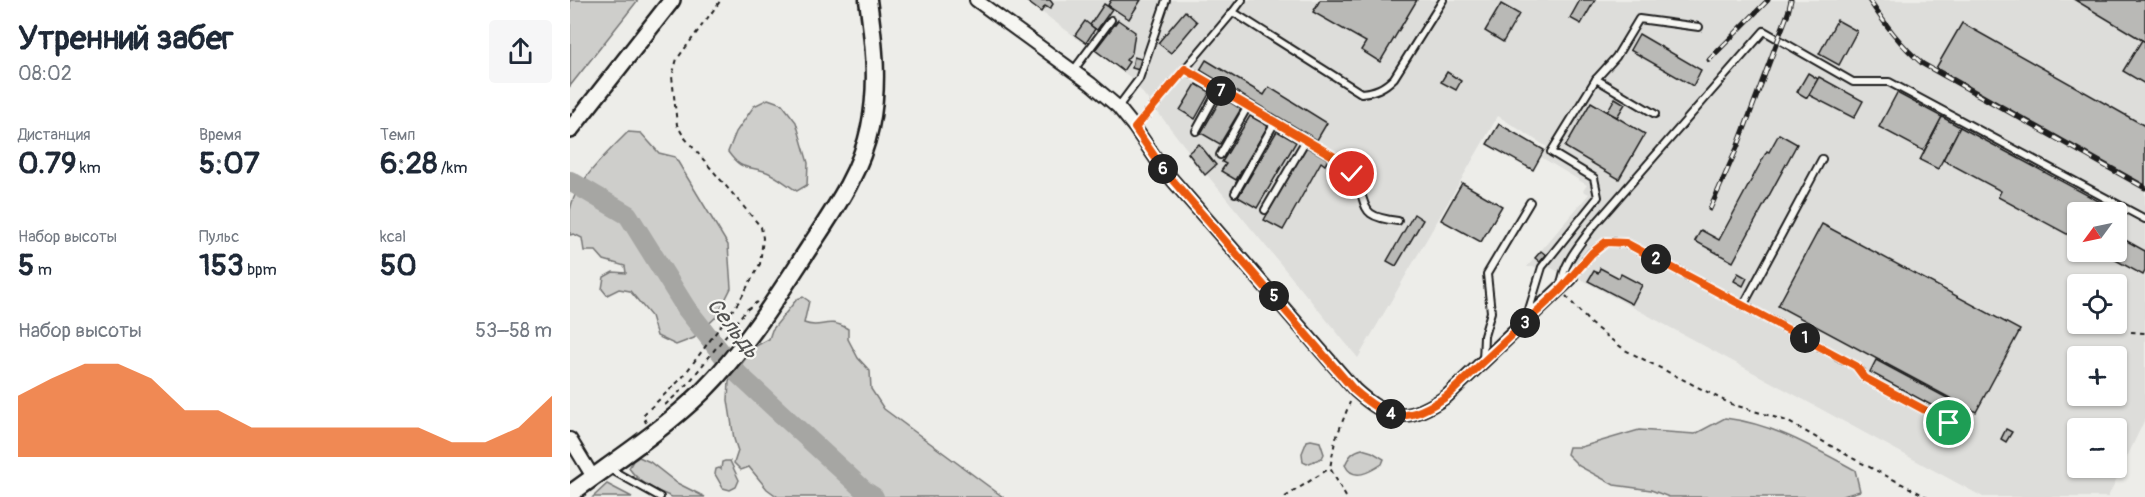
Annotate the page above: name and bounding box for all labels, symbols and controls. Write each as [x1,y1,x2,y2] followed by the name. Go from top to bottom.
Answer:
[18,18,234,59] text: Утренний забег
[489,20,552,83] button: share
[18,61,72,86] text: 08:02
[1206,76,1236,106] pin: 7
[1217,81,1225,101] text: 7
[18,125,91,145] text: Дистанция
[199,125,242,145] text: Время
[380,125,415,145] text: Темп
[18,145,76,182] text: 0.79
[199,145,260,182] text: 5:07
[380,145,437,182] text: 6:28
[1326,148,1377,199] pin
[1148,154,1178,184] pin: 6
[1335,157,1368,190] icon: check
[76,158,101,178] text: km
[437,158,467,178] text: /km
[1158,159,1168,179] text: 6
[2067,202,2127,262] north arrow
[2067,202,2127,478] map controls
[18,227,117,247] text: Набор высоты
[199,227,239,247] text: Пульс
[380,227,406,247] text: kcal
[1641,244,1671,274] pin: 2
[18,247,34,284] text: 5
[199,247,244,284] text: 153
[380,247,417,284] text: 50
[1652,249,1660,269] text: 2
[34,260,52,280] text: m
[244,260,277,280] text: bpm
[2067,274,2127,334] button: locate
[1259,281,1289,311] pin: 5
[1270,286,1278,306] text: 5
[701,292,766,365] water label: Сельдь
[1510,308,1540,338] pin: 3
[1521,313,1529,333] text: 3
[18,318,142,343] text: Набор высоты
[475,318,552,343] text: 53–58 m
[1790,323,1820,353] pin: 1
[1802,328,1808,348] text: 1
[2067,346,2127,406] button: +
[1923,397,1974,448] pin
[1376,399,1406,429] pin: 4
[1386,404,1396,424] text: 4
[1932,406,1965,439] icon: arrive
[2067,418,2127,478] button: −

